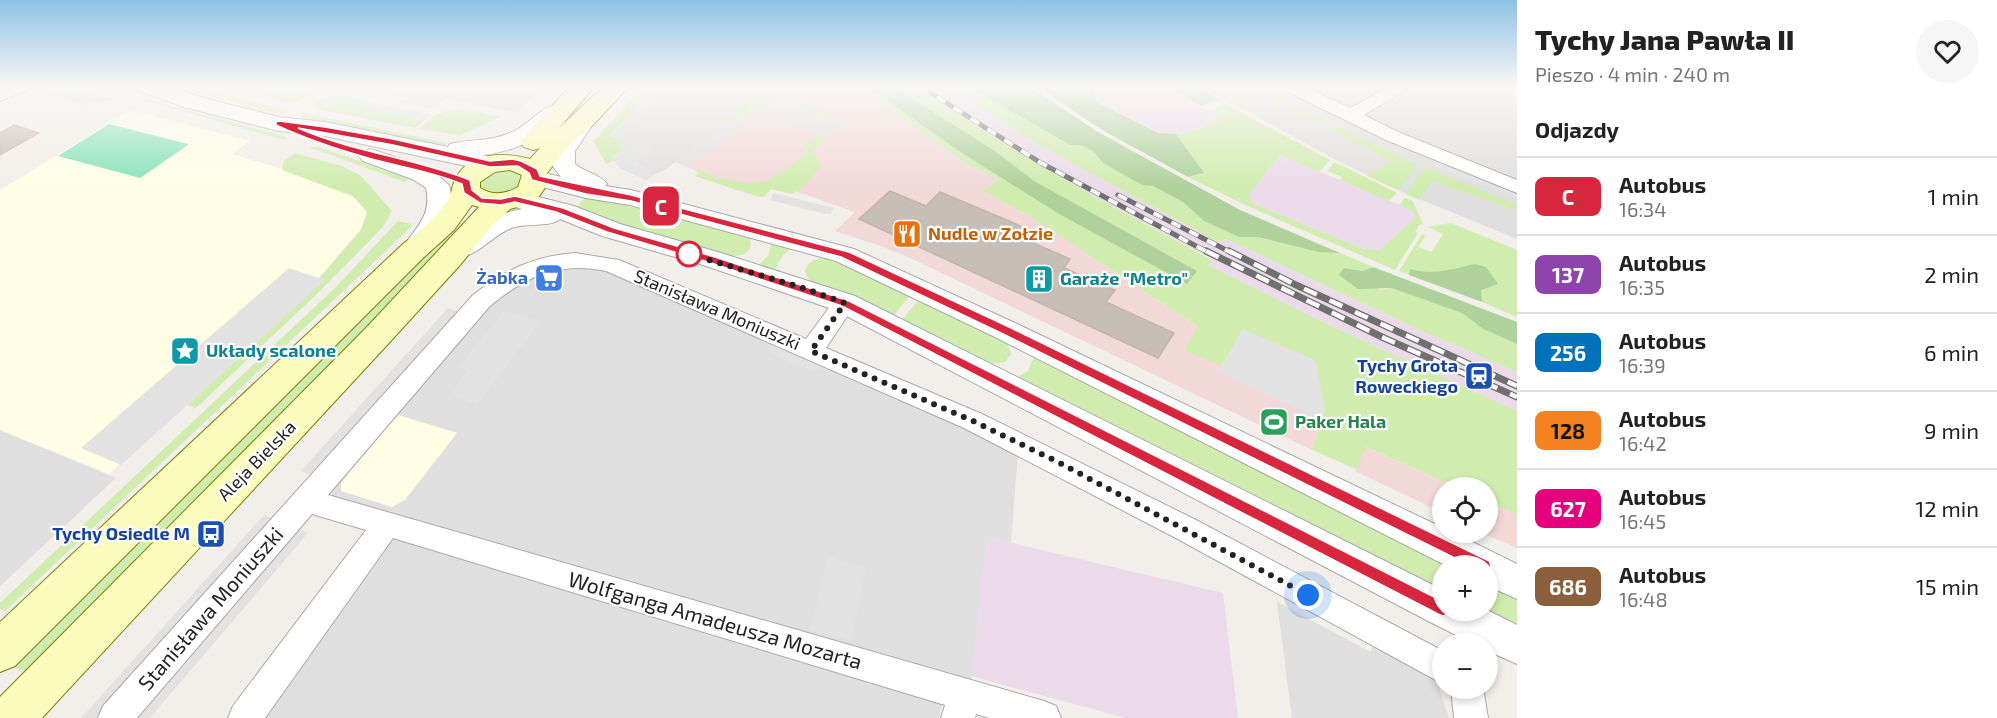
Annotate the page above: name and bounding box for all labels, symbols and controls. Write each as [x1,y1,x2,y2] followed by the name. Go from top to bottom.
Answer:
[1916,20,1979,83] button: heart
[1535,22,1794,56] text: Tychy Jana Pawła II
[1535,62,1730,86] text: Pieszo · 4 min · 240 m
[1535,116,1619,142] text: Odjazdy
[1619,171,1706,197] text: Autobus
[1928,183,1979,209] text: 1 min
[1562,184,1574,209] text: C
[642,186,680,226] line badge: C
[655,194,667,219] text: C
[1619,197,1667,221] text: 16:34
[891,218,923,250] restaurant icon: Nudle w Zołzie
[928,222,1053,244] place label: Nudle w Zołzie
[676,241,702,267] unlabelled marker
[1619,249,1706,275] text: Autobus
[1924,261,1979,287] text: 2 min
[533,262,565,294] supermarket icon: Żabka
[1552,262,1584,287] text: 137
[1023,263,1055,295] building icon: Garaże "Metro"
[631,264,804,354] street label: Stanisława Moniuszki
[476,266,528,288] place label: Żabka
[1060,267,1188,289] place label: Garaże "Metro"
[1619,275,1665,299] text: 16:35
[1619,327,1706,353] text: Autobus
[169,335,201,367] place icon: Układy scalone
[206,339,336,361] place label: Układy scalone
[1924,339,1979,365] text: 6 min
[1550,340,1586,365] text: 256
[1619,353,1666,377] text: 16:39
[1355,354,1458,397] place label: Tychy Grota Roweckiego
[1463,360,1495,392] station icon: Tychy Grota Roweckiego
[1619,405,1706,431] text: Autobus
[1258,406,1290,438] sports icon: Paker Hala
[1295,410,1386,432] place label: Paker Hala
[212,415,300,505] street label: Aleja Bielska
[1924,417,1979,443] text: 9 min
[1551,418,1585,443] text: 128
[1619,431,1667,455] text: 16:42
[1432,477,1498,699] map controls
[1432,477,1498,543] button: locate
[1619,483,1706,509] text: Autobus
[1915,495,1979,521] text: 12 min
[1550,496,1586,521] text: 627
[1619,509,1666,533] text: 16:45
[195,518,227,550] bus stop icon: Tychy Osiedle M
[132,521,288,695] street label: Stanisława Moniuszki
[52,522,190,544] place label: Tychy Osiedle M
[1432,555,1498,621] button: +
[1619,561,1706,587] text: Autobus
[566,566,865,674] street label: Wolfganga Amadeusza Mozarta
[1916,573,1979,599] text: 15 min
[1549,574,1587,599] text: 686
[1293,580,1323,610] your location
[1619,587,1668,611] text: 16:48
[1432,633,1498,699] button: −

